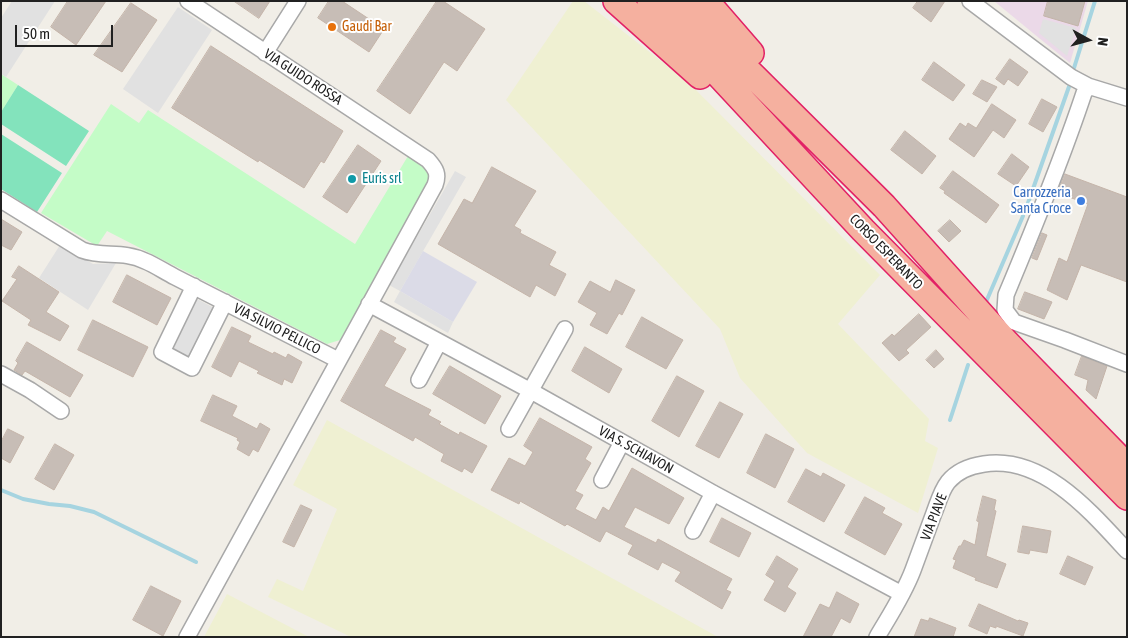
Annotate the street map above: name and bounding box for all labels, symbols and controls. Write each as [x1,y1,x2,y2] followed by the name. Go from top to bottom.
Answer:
[18,15,115,47] scale bar
[1063,15,1113,65] north arrow
[342,19,392,35] place label: Gaudi Bar
[326,21,338,33] marker: Gaudi Bar
[23,25,50,42] text: 50 m
[1094,37,1111,47] text: N
[261,45,345,109] street label: VIA GUIDO ROSSA
[362,171,402,187] place label: Euris srl
[346,173,358,185] marker: Euris srl
[1011,185,1071,218] place label: Carrozzeria Santa Croce
[1075,195,1087,207] marker: Carrozzeria Santa Croce
[846,211,926,293] street label: CORSO ESPERANTO
[231,300,323,358] street label: VIA SILVIO PELLICO
[596,423,676,477] street label: VIA S. SCHIAVON
[917,491,951,543] street label: VIA PIAVE

